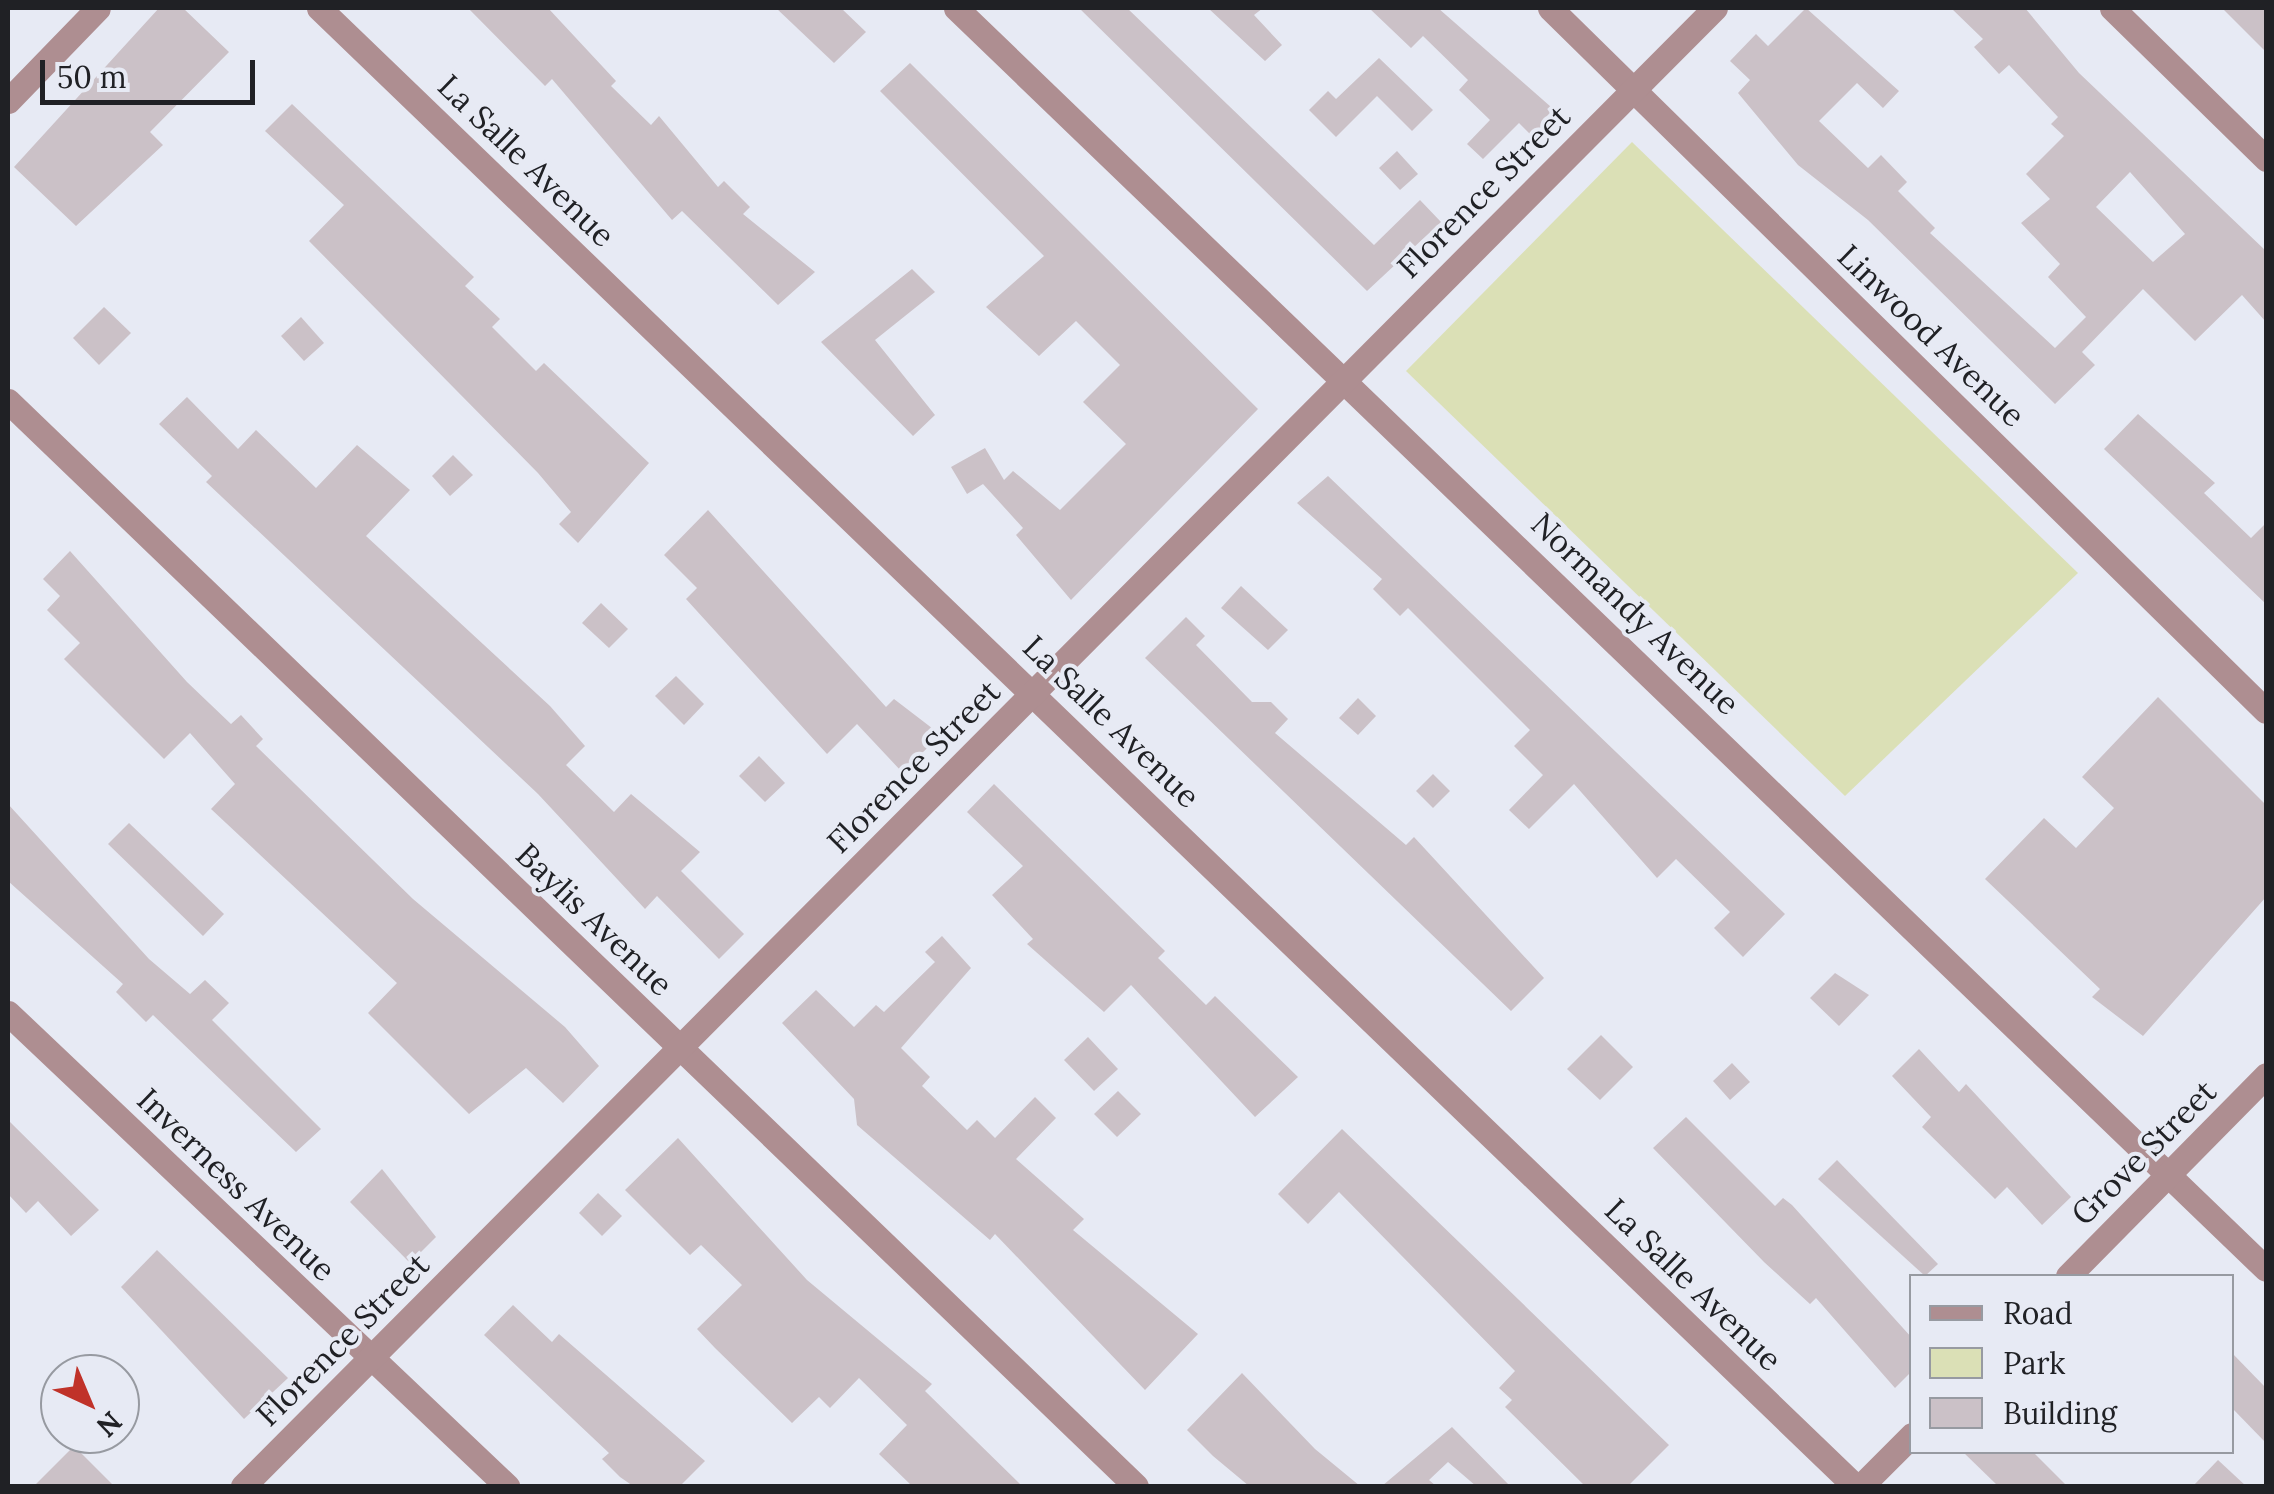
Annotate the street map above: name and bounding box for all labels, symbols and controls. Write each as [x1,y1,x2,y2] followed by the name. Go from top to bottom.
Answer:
[45,40,260,102] scale bar
[57,58,127,96] text: 50 m
[430,67,622,255] street label: La Salle Avenue
[1390,98,1578,286] street label: Florence Street
[1829,237,2033,435] street label: Linwood Avenue
[1523,505,1747,723] street label: Normandy Avenue
[1015,628,1207,816] street label: La Salle Avenue
[820,673,1008,861] street label: Florence Street
[508,836,680,1004] street label: Baylis Avenue
[2064,1073,2224,1233] street label: Grove Street
[129,1081,343,1289] street label: Inverness Avenue
[1597,1191,1789,1379] street label: La Salle Avenue
[249,1246,437,1434] street label: Florence Street
[1909,1274,2234,1454] legend
[2003,1294,2073,1332] text: Road
[2003,1344,2065,1382] text: Park
[40,1354,140,1454] north arrow
[2003,1394,2117,1432] text: Building
[89,1404,130,1445] text: N

